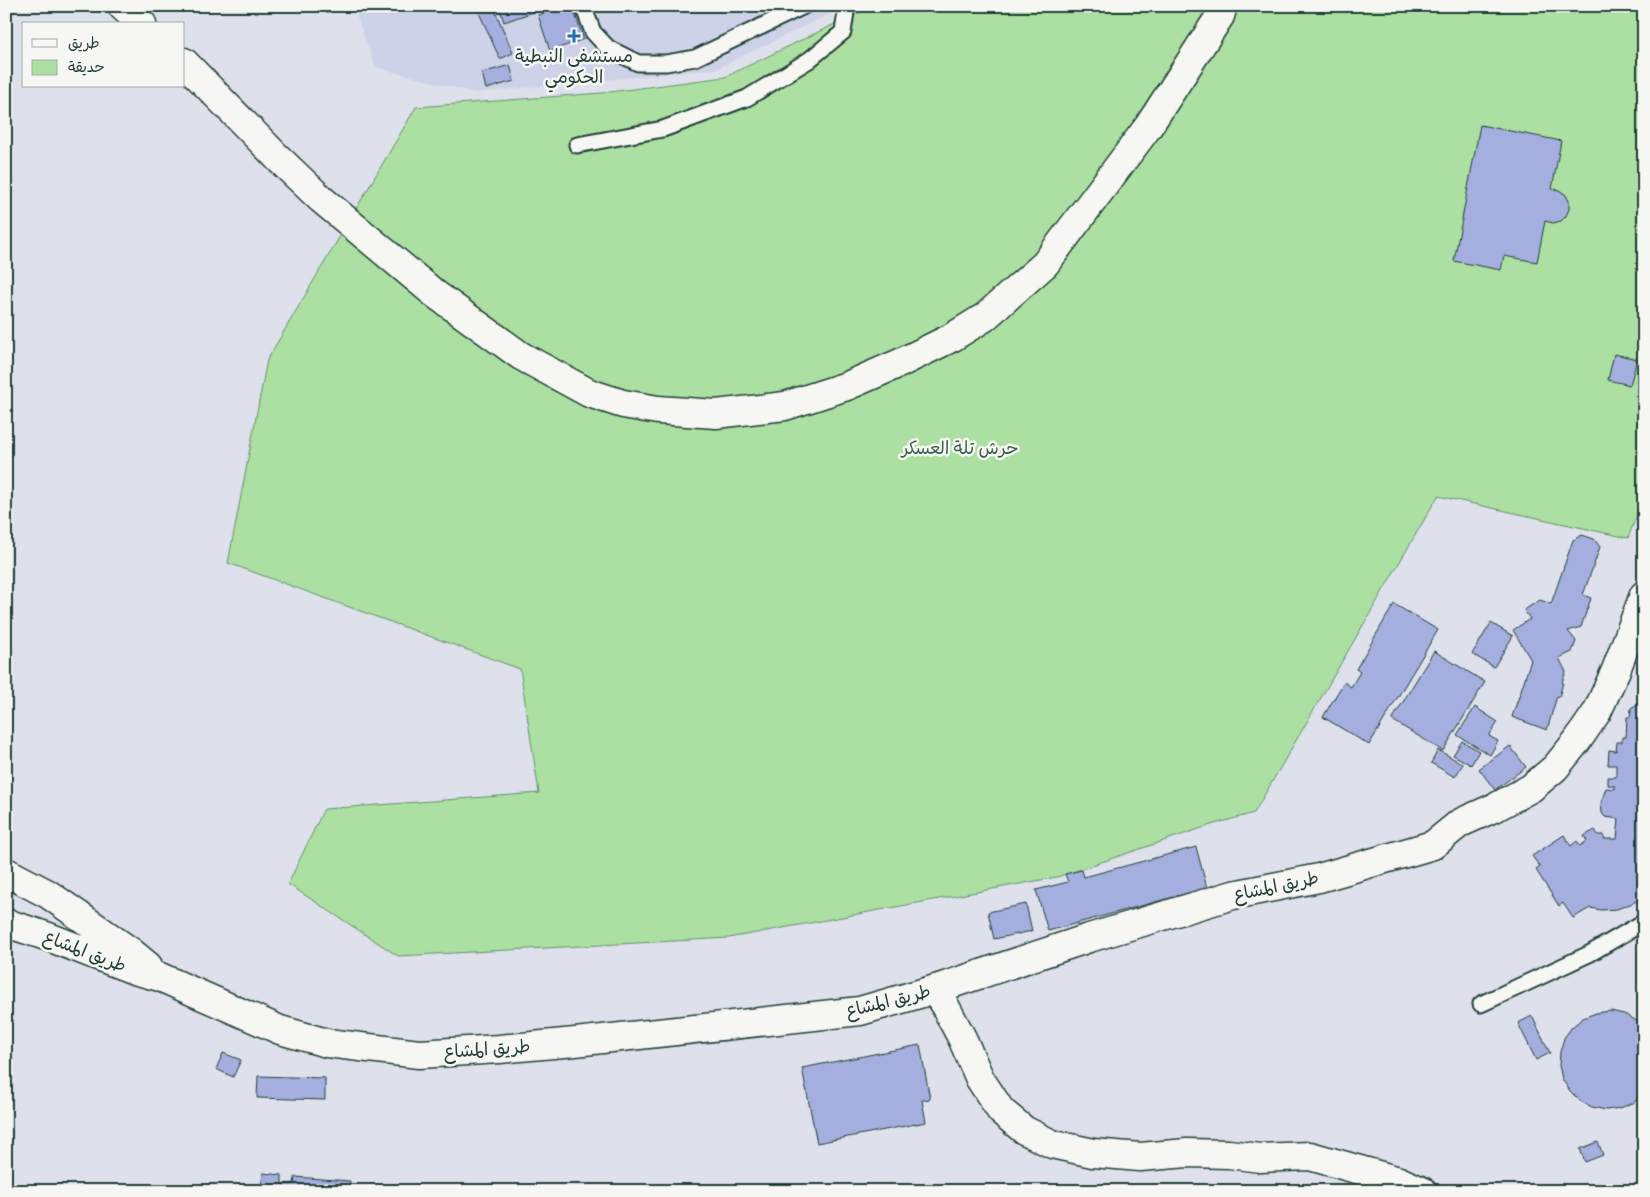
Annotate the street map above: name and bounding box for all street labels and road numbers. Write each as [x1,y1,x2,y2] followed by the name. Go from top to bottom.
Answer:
[1231,866,1321,907] street label: طريق المشاع
[40,925,130,978] street label: طريق المشاع
[843,980,933,1023] street label: طريق المشاع
[443,1035,531,1064] street label: طريق المشاع

